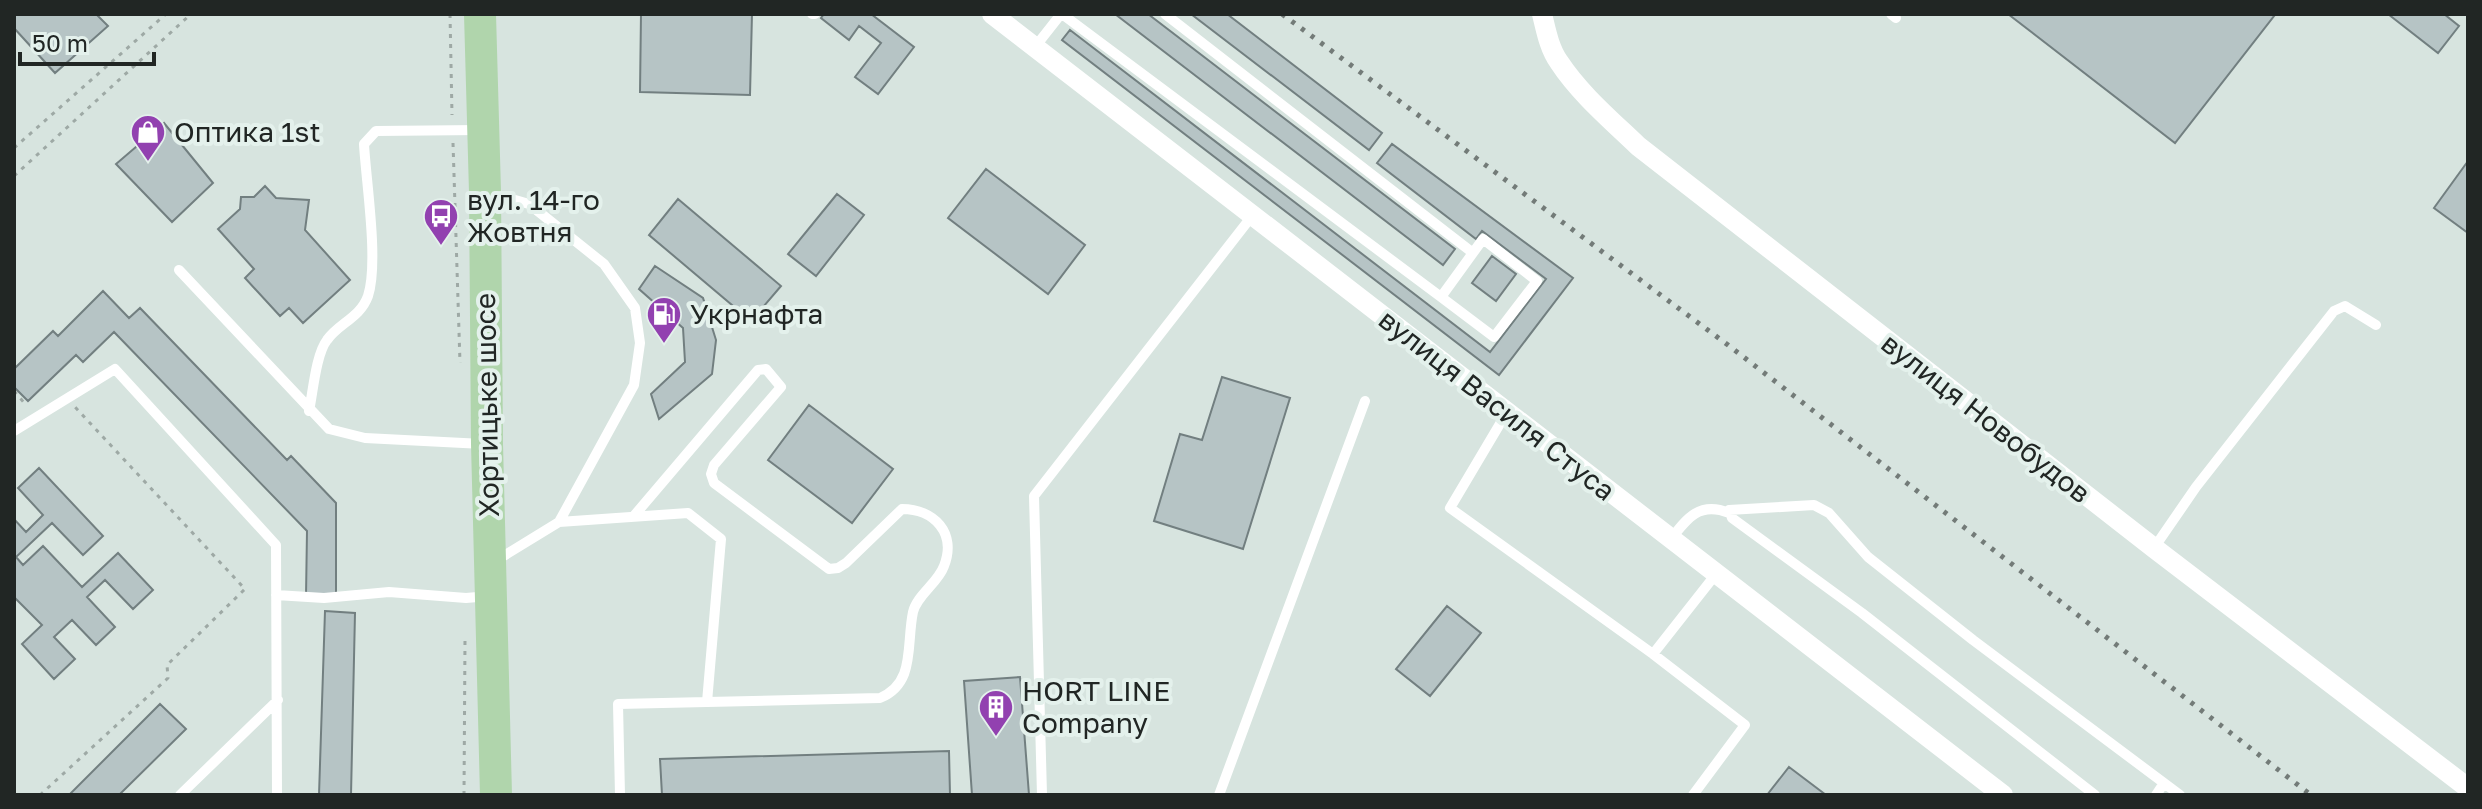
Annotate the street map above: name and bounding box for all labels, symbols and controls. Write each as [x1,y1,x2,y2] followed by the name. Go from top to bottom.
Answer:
[20,16,154,66] scale bar
[32,28,88,57] text: 50 m
[129,113,167,163] shop icon: Оптика 1st
[174,115,321,148] place label: Оптика 1st
[467,183,600,248] place label: вул. 14-го Жовтня
[422,197,460,247] bus stop icon: вул. 14-го Жовтня
[468,293,505,517] street label: Хортицьке шосе
[645,295,683,345] fuel station icon: Укрнафта
[690,297,823,330] place label: Укрнафта
[1373,302,1622,507] street label: вулиця Василя Стуса
[1875,326,2097,509] street label: вулиця Новобудов
[1022,674,1170,739] place label: HORT LINE Company
[977,688,1015,738] building icon: HORT LINE Company

